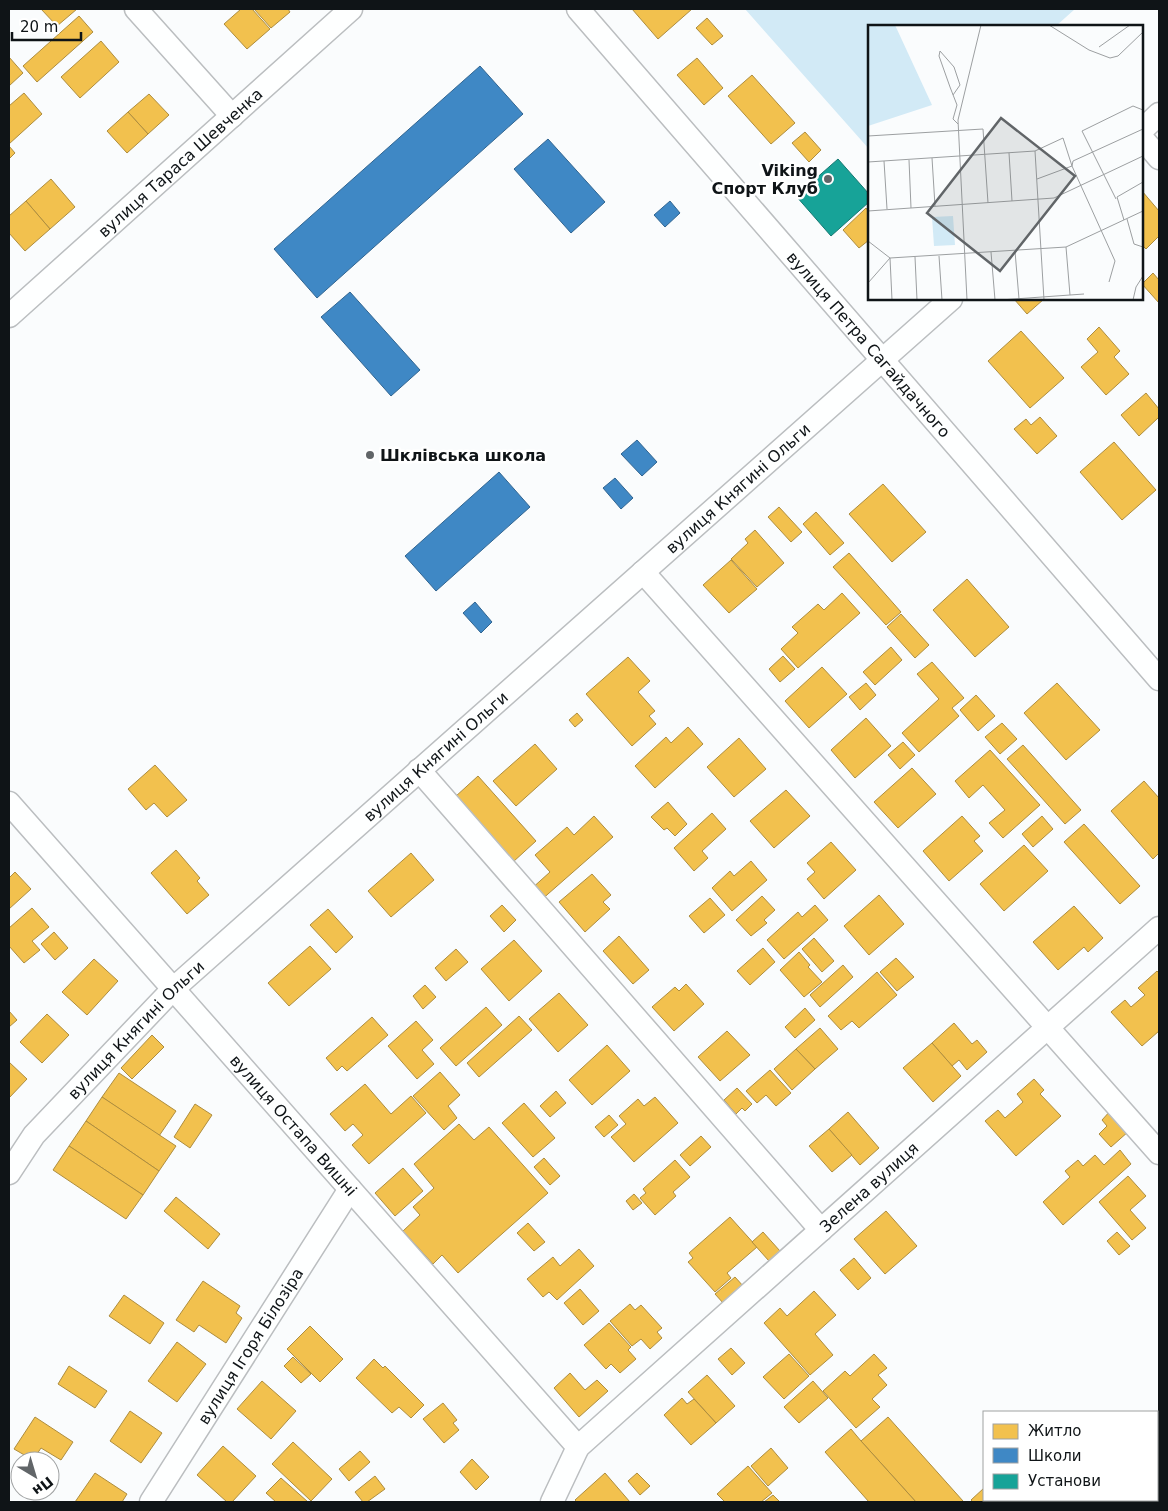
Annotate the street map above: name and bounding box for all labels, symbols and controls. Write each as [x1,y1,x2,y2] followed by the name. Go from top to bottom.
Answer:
[12,10,81,42] scale bar
[20,18,58,36] text: 20 m
[868,25,1143,300] inset map
[94,84,266,241] street label: вулиця Тараса Шевченка
[712,161,818,198] place label: Viking Спорт Клуб
[822,173,834,185] marker: Viking Спорт Клуб
[783,248,955,441] street label: вулиця Петра Сагайдачного
[662,419,814,557] street label: вулиця Княгині Ольги
[380,446,546,465] place label: Шклівська школа
[364,449,376,461] marker: Шклівська школа
[359,687,512,825] street label: вулиця Княгині Ольги
[64,957,208,1103] street label: вулиця Княгині Ольги
[226,1051,361,1200] street label: вулиця Остапа Вишні
[816,1138,922,1236] street label: Зелена вулиця
[194,1264,307,1428] street label: вулиця Ігоря Білозіра
[983,1411,1158,1501] legend
[1028,1422,1081,1440] text: Житло
[1028,1447,1082,1465] text: Школи
[10,1451,60,1501] north arrow
[1028,1472,1101,1490] text: Установи
[30,1473,56,1499] text: Пн

